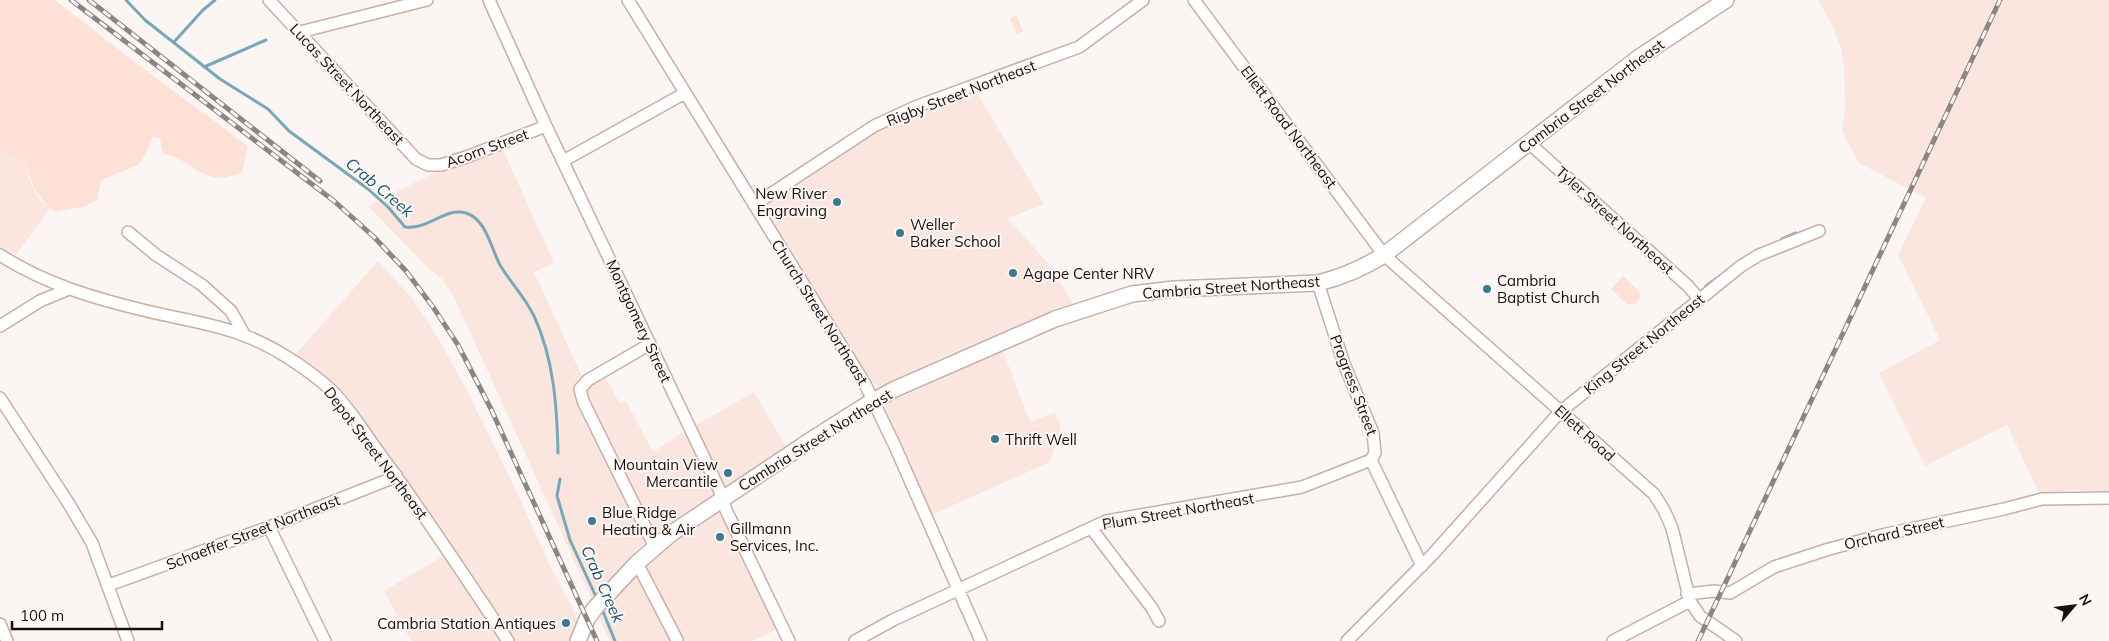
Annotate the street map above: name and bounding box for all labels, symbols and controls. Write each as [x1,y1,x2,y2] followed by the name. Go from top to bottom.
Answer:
[286,19,408,149] street label: Lucas Street Northeast
[1514,35,1668,157] street label: Cambria Street Northeast
[884,56,1038,130] street label: Rigby Street Northeast
[1237,62,1341,192] street label: Ellett Road Northeast
[443,124,531,172] street label: Acorn Street
[342,153,419,222] water label: Crab Creek
[1552,162,1678,278] street label: Tyler Street Northeast
[755,184,828,220] place label: New River Engraving
[831,196,843,208] marker: New River Engraving
[910,215,1001,251] place label: Weller Baker School
[894,227,906,239] marker: Weller Baker School
[767,236,873,388] street label: Church Street Northeast
[602,256,676,386] street label: Montgomery Street
[1023,264,1155,283] place label: Agape Center NRV
[1007,267,1019,279] marker: Agape Center NRV
[1142,271,1320,303] street label: Cambria Street Northeast
[1497,271,1600,307] place label: Cambria Baptist Church
[1481,283,1493,295] marker: Cambria Baptist Church
[1580,290,1708,398] street label: King Street Northeast
[1326,332,1382,438] street label: Progress Street
[320,383,432,523] street label: Depot Street Northeast
[735,385,895,495] street label: Cambria Street Northeast
[1551,401,1619,465] street label: Ellett Road
[1005,430,1077,449] place label: Thrift Well
[989,433,1001,445] marker: Thrift Well
[613,455,718,491] place label: Mountain View Mercantile
[722,467,734,479] marker: Mountain View Mercantile
[1101,488,1255,534] street label: Plum Street Northeast
[163,490,343,574] street label: Schaeffer Street Northeast
[602,503,696,539] place label: Blue Ridge Heating & Air
[1842,512,1946,554] street label: Orchard Street
[586,515,598,527] marker: Blue Ridge Heating & Air
[730,519,819,555] place label: Gillmann Services, Inc.
[714,531,726,543] marker: Gillmann Services, Inc.
[577,542,629,626] water label: Crab Creek
[2049,581,2099,631] north arrow
[2075,591,2096,609] text: N
[12,598,162,630] scale bar
[20,606,64,625] text: 100 m
[377,614,556,633] place label: Cambria Station Antiques
[560,617,572,629] marker: Cambria Station Antiques

